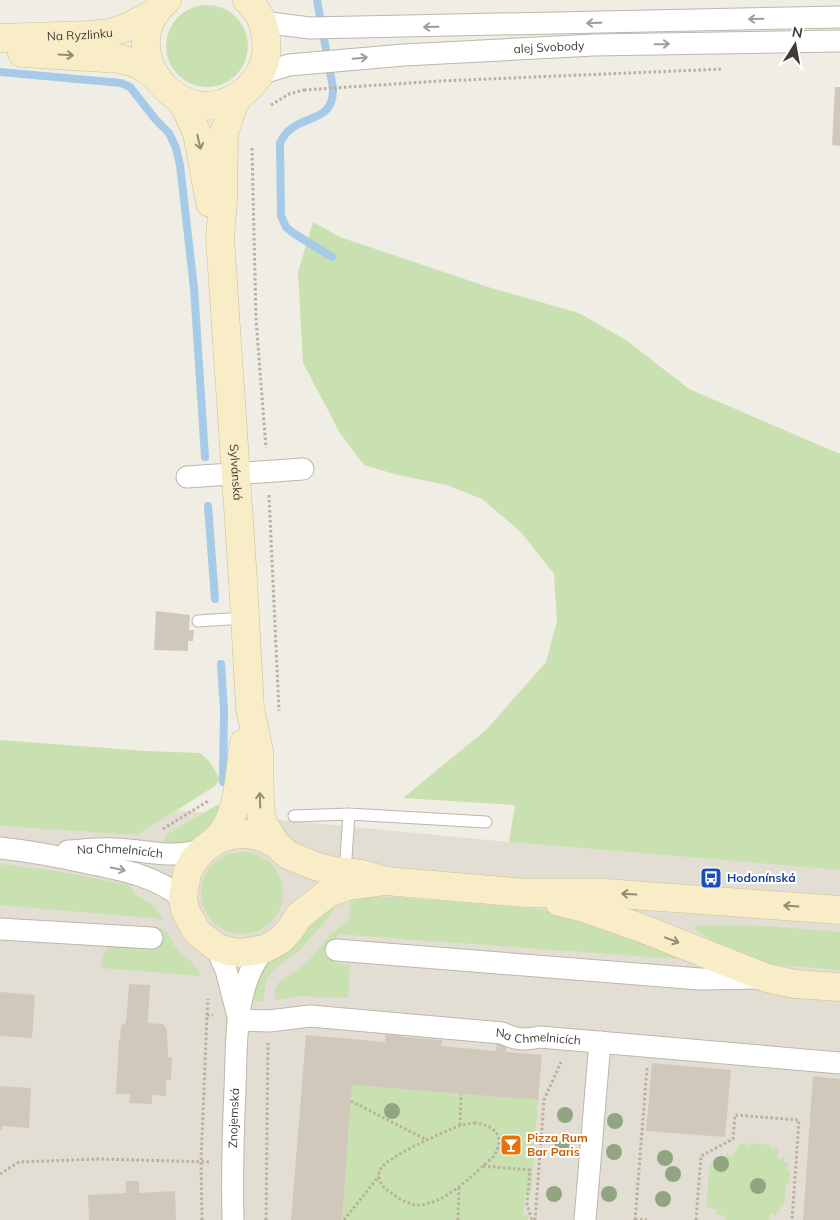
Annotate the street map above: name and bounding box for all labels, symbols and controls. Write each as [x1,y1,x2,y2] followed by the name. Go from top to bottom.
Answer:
[749,14,765,24] one-way arrow
[586,18,602,27] one-way arrow
[770,20,820,70] north arrow
[424,22,440,31] one-way arrow
[791,22,804,42] text: N
[47,25,114,43] street label: Na Ryzlinku
[513,37,585,56] street label: alej Svobody
[654,39,670,49] one-way arrow
[58,51,74,60] one-way arrow
[351,54,367,63] one-way arrow
[195,134,204,150] one-way arrow
[227,444,246,501] street label: Sylvánská
[255,792,264,808] one-way arrow
[76,841,164,861] street label: Na Chmelnicích
[109,865,125,874] one-way arrow
[699,866,723,890] bus stop icon: Hodonínská
[727,870,796,885] place label: Hodonínská
[622,890,638,899] one-way arrow
[784,902,800,911] one-way arrow
[664,936,679,945] one-way arrow
[495,1024,581,1048] street label: Na Chmelnicích
[225,1088,242,1148] street label: Znojemská
[527,1130,588,1159] place label: Pizza Rum Bar Paris
[499,1133,523,1157] bar icon: Pizza Rum Bar Paris

